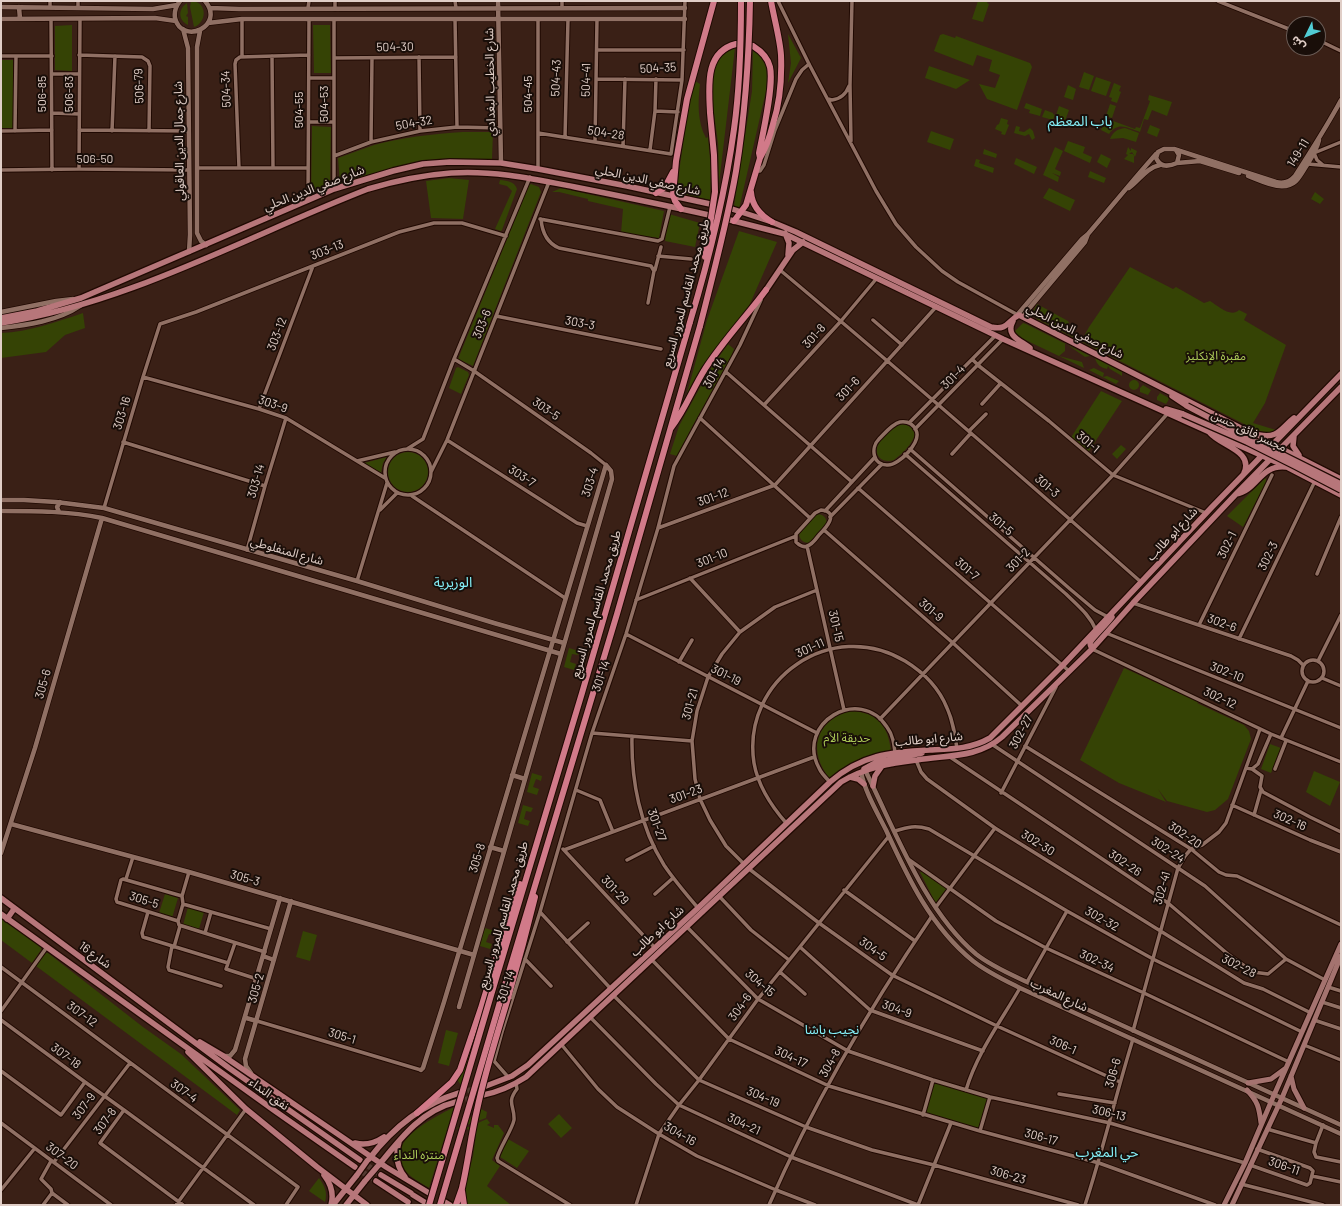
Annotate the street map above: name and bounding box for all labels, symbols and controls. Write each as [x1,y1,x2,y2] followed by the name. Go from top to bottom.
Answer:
[1286,16,1326,56] north arrow
[482,28,498,136] street label: شارع الخطيب البغدادي
[1288,34,1307,54] text: ش
[376,39,414,55] street label: 504-30
[548,59,564,97] street label: 504-43
[639,60,677,76] street label: 504-35
[579,63,593,97] street label: 504-41
[131,68,147,104] street label: 506-79
[218,70,234,108] street label: 504-34
[521,75,535,113] street label: 504-45
[35,76,49,112] street label: 506-85
[62,76,76,112] street label: 506-83
[171,81,187,201] street label: شارع جمال الدين العاقولي
[317,86,331,122] street label: 504-53
[292,92,306,128] street label: 504-55
[395,113,433,133] street label: 504-32
[1048,113,1112,129] district label: باب المعظم
[587,123,625,143] street label: 504-28
[1284,136,1312,170] street label: 149-11
[77,152,113,166] street label: 506-50
[261,162,367,214] street label: شارع صفي الدين الحلي
[594,162,702,198] street label: شارع صفي الدين الحلي
[659,217,713,369] street label: طريق محمد القاسم للمرور السريع
[308,237,346,263] street label: 303-13
[1024,300,1126,362] street label: شارع صفي الدين الحلي
[470,307,494,341] street label: 303-6
[564,313,596,333] street label: 303-3
[264,315,290,353] street label: 303-12
[799,321,829,351] street label: 301-8
[1186,349,1246,363] park label: مقبرة الإنكليز
[700,355,728,391] street label: 301-14
[938,362,968,392] street label: 301-4
[833,374,863,404] street label: 301-6
[256,392,290,416] street label: 303-9
[530,394,562,424] street label: 303-5
[110,395,134,431] street label: 303-16
[1209,407,1289,455] street label: مجسر فائق حسن
[1074,428,1102,456] street label: 301-1
[244,462,268,500] street label: 303-14
[506,462,538,490] street label: 303-7
[579,465,601,499] street label: 303-4
[1032,471,1062,501] street label: 301-3
[695,485,731,509] street label: 301-12
[1144,504,1200,564] street label: شارع ابو طالب
[986,509,1016,539] street label: 301-5
[568,529,624,679] street label: طريق محمد القاسم للمرور السريع
[1214,529,1240,561] street label: 302-1
[249,534,325,568] street label: شارع المنفلوطي
[1255,539,1281,573] street label: 302-3
[694,545,730,571] street label: 301-10
[1003,545,1033,575] street label: 301-2
[952,555,982,583] street label: 301-7
[434,574,472,590] district label: الوزيرية
[916,595,946,625] street label: 301-9
[825,609,847,643] street label: 301-15
[1205,611,1239,635] street label: 302-6
[793,635,827,661] street label: 301-11
[589,658,613,694] street label: 301-14
[1208,659,1246,685] street label: 302-10
[708,661,744,689] street label: 301-19
[32,668,54,700] street label: 305-6
[1201,684,1239,712] street label: 302-12
[679,687,701,721] street label: 301-21
[1006,713,1036,751] street label: 302-27
[895,729,963,749] street label: شارع ابو طالب
[824,731,870,745] park label: حديقة الأم
[668,781,704,807] street label: 301-23
[1271,806,1309,834] street label: 302-16
[644,807,670,843] street label: 301-27
[1165,819,1205,851] street label: 302-20
[1018,827,1058,859] street label: 302-30
[1148,834,1188,866] street label: 302-24
[475,840,531,990] street label: طريق محمد القاسم للمرور السريع
[466,841,488,875] street label: 305-8
[1106,847,1144,879] street label: 302-26
[229,867,261,889] street label: 305-3
[1150,870,1174,906] street label: 302-41
[598,873,632,907] street label: 301-29
[127,889,161,911] street label: 305-5
[627,903,687,959] street label: شارع ابو طالب
[1082,904,1122,934] street label: 302-32
[856,934,890,964] street label: 304-5
[76,939,114,971] street label: شارع 16
[1077,947,1117,975] street label: 302-34
[1219,951,1259,981] street label: 302-28
[742,966,778,1000] street label: 304-15
[494,968,518,1004] street label: 301-14
[245,971,267,1005] street label: 305-2
[1028,975,1090,1015] street label: شارع المغرب
[725,990,755,1024] street label: 304-6
[880,997,914,1021] street label: 304-9
[64,998,100,1030] street label: 307-12
[805,1022,859,1038] district label: نجيب باشا
[326,1025,358,1047] street label: 305-1
[1047,1033,1079,1057] street label: 306-1
[48,1040,84,1072] street label: 307-18
[772,1043,810,1071] street label: 304-17
[816,1046,844,1080] street label: 304-8
[1102,1057,1124,1089] street label: 306-6
[246,1075,292,1113] street label: نفق النداء
[168,1076,200,1106] street label: 307-4
[744,1084,782,1110] street label: 304-19
[69,1090,99,1122] street label: 307-9
[1091,1102,1127,1124] street label: 306-13
[90,1105,120,1137] street label: 307-8
[725,1110,763,1138] street label: 304-21
[661,1119,699,1149] street label: 304-16
[1023,1126,1059,1148] street label: 306-17
[43,1139,81,1173] street label: 307-20
[1075,1144,1139,1160] district label: حي المغرب
[394,1148,444,1162] park label: منتزه النداء
[1266,1154,1302,1178] street label: 306-11
[989,1163,1027,1187] street label: 306-23

